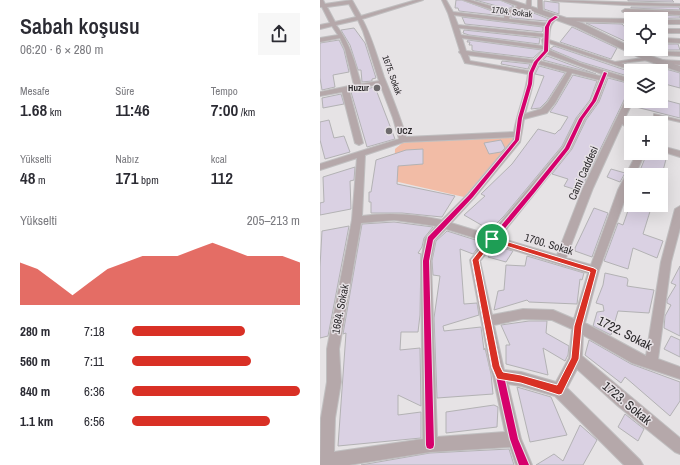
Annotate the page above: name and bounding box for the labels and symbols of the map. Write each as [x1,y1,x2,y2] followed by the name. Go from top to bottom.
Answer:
[491,4,533,20] street label: 1704. Sokak
[379,54,405,97] street label: 1675. Sokak
[348,82,369,94] place label: Huzur
[372,83,382,93] marker: Huzur
[397,125,413,137] place label: UCZ
[384,126,394,136] marker: UCZ
[565,144,601,202] street label: Cami Caddesi
[475,222,509,256] pin
[523,230,575,258] street label: 1700. Sokak
[328,283,352,335] street label: 1684. Sokak
[595,312,656,354] street label: 1722. Sokak
[599,377,656,429] street label: 1723. Sokak

